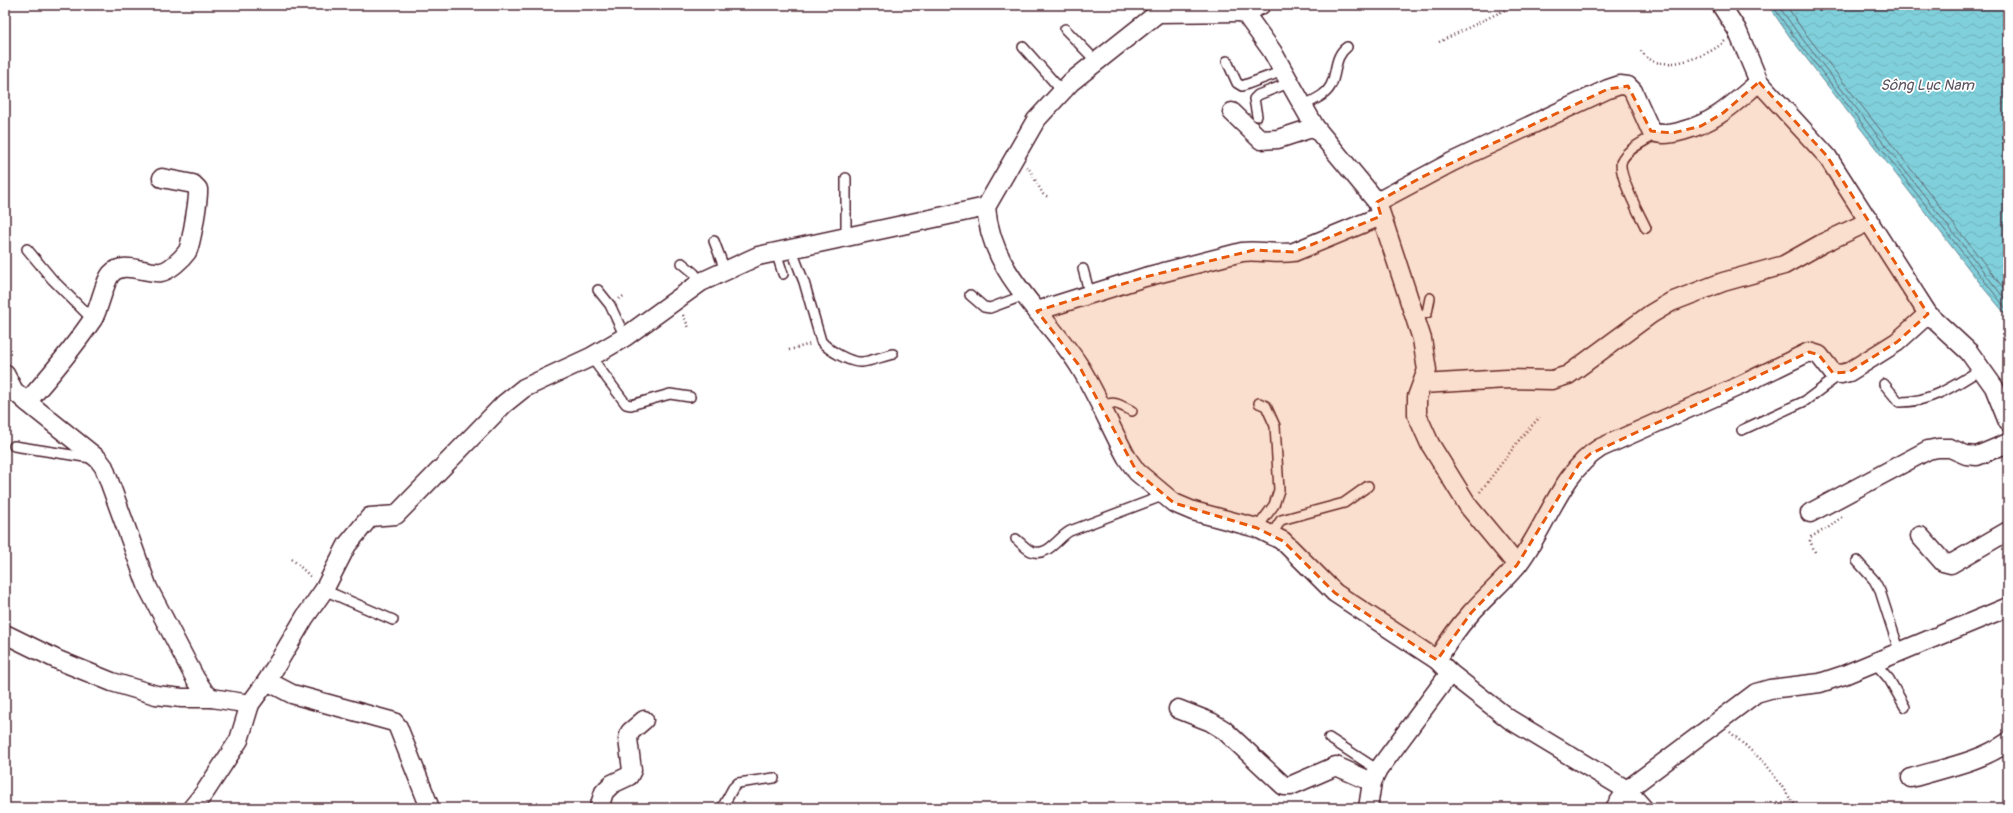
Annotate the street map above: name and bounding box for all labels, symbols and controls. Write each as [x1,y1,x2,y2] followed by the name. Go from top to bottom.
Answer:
[1880,76,1975,95] water label: Sông Lục Nam

